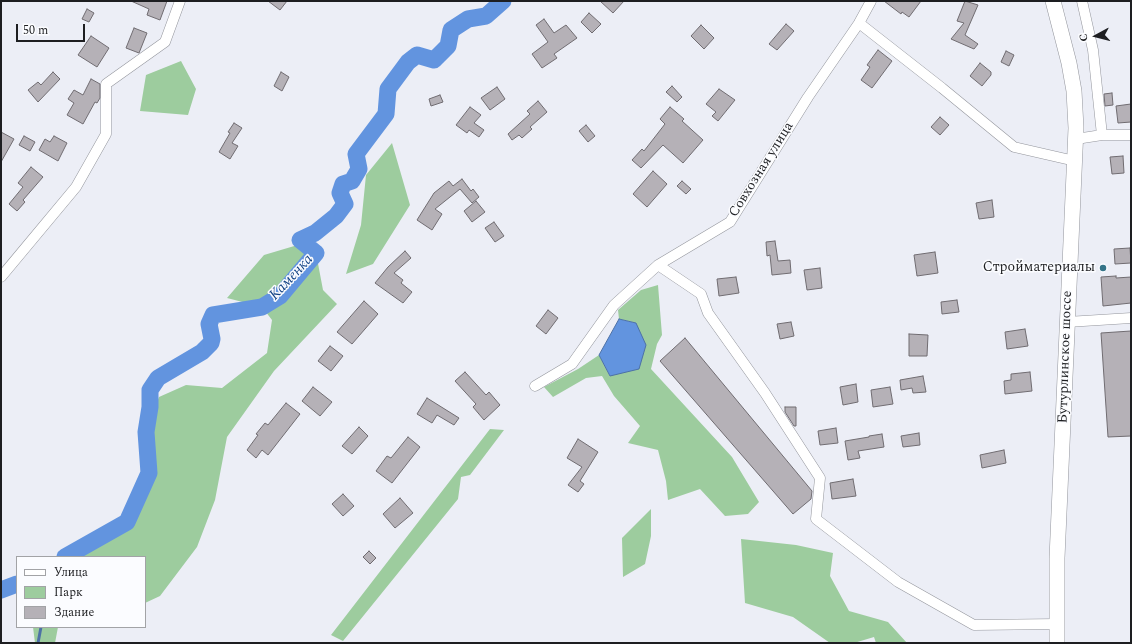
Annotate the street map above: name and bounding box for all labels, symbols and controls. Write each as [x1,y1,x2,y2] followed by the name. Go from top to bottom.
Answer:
[18,16,87,42] scale bar
[1076,16,1116,56] north arrow
[23,21,48,40] text: 50 m
[1075,33,1093,42] text: С
[726,119,798,221] street label: Совхозная улица
[266,251,318,305] water label: Каменка
[983,260,1095,276] place label: Стройматериалы
[1098,263,1108,273] marker: Стройматериалы
[1055,290,1077,424] street label: Бутурлинское шоссе
[16,556,146,628] legend
[54,563,88,582] text: Улица
[54,583,83,602] text: Парк
[54,603,94,622] text: Здание

